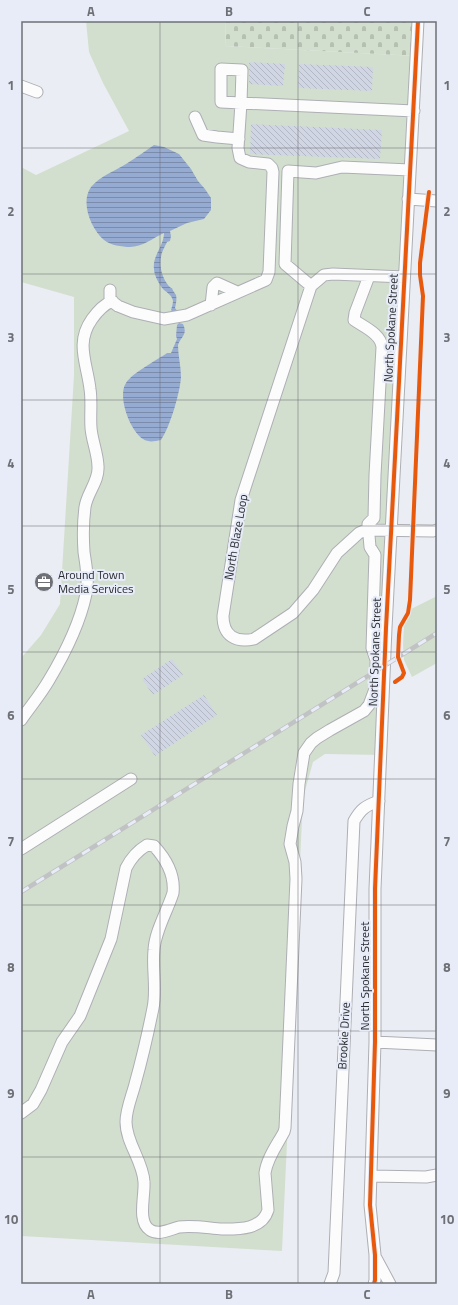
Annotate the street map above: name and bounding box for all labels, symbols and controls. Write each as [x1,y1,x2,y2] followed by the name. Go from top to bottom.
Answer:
[87,1,95,21] text: A
[225,1,233,21] text: B
[363,1,371,21] text: C
[7,75,15,95] text: 1
[443,75,451,95] text: 1
[7,201,15,221] text: 2
[443,201,451,221] text: 2
[378,272,403,383] street label: North Spokane Street
[7,327,15,347] text: 3
[443,327,451,347] text: 3
[7,453,15,473] text: 4
[443,453,451,473] text: 4
[219,493,252,581] street label: North Blaze Loop
[58,565,134,598] place label: Around Town Media Services
[33,571,55,593] office icon: Around Town Media Services
[7,579,15,599] text: 5
[443,579,451,599] text: 5
[363,596,386,707] street label: North Spokane Street
[7,705,15,725] text: 6
[443,705,451,725] text: 6
[7,831,15,851] text: 7
[443,831,451,851] text: 7
[355,921,374,1030] street label: North Spokane Street
[7,957,15,977] text: 8
[443,957,451,977] text: 8
[332,1002,355,1070] street label: Brookie Drive
[7,1083,15,1103] text: 9
[443,1083,451,1103] text: 9
[4,1209,18,1229] text: 10
[440,1209,454,1229] text: 10
[87,1284,95,1304] text: A
[225,1284,233,1304] text: B
[363,1284,371,1304] text: C

